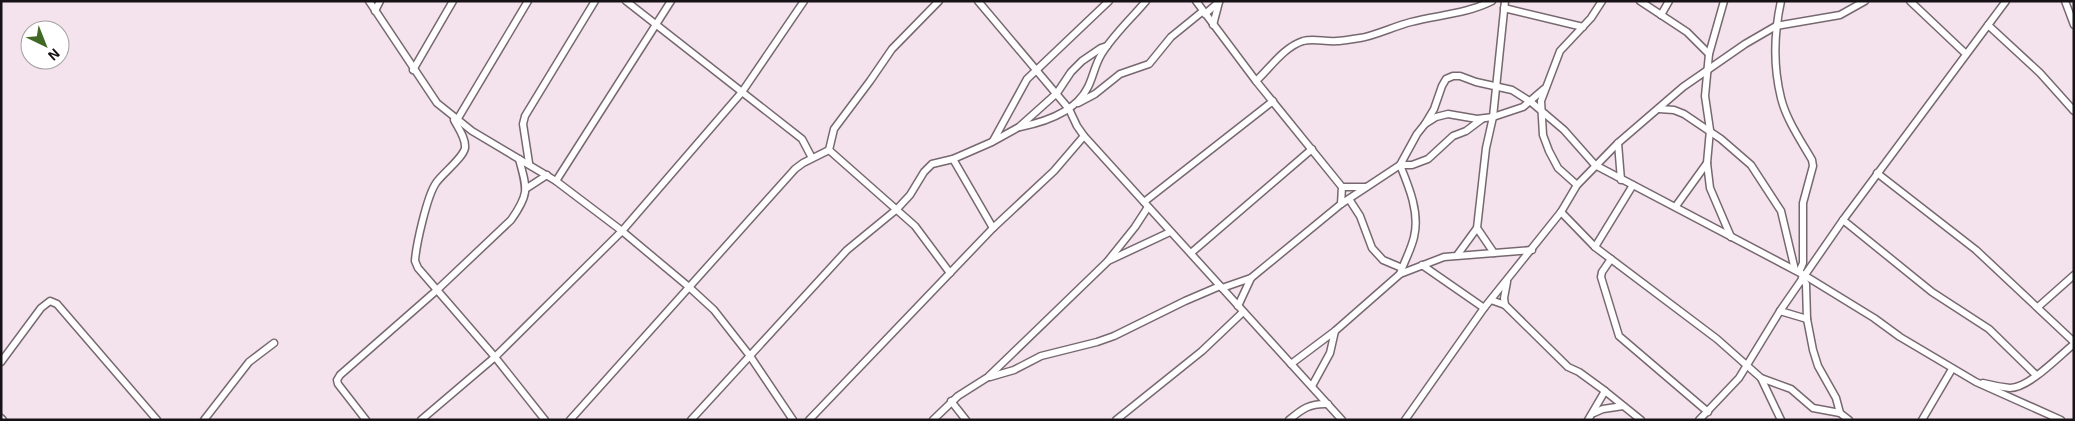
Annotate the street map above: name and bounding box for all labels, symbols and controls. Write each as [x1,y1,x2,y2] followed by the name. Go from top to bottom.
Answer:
[20,20,70,70] north arrow
[45,45,64,65] text: N

